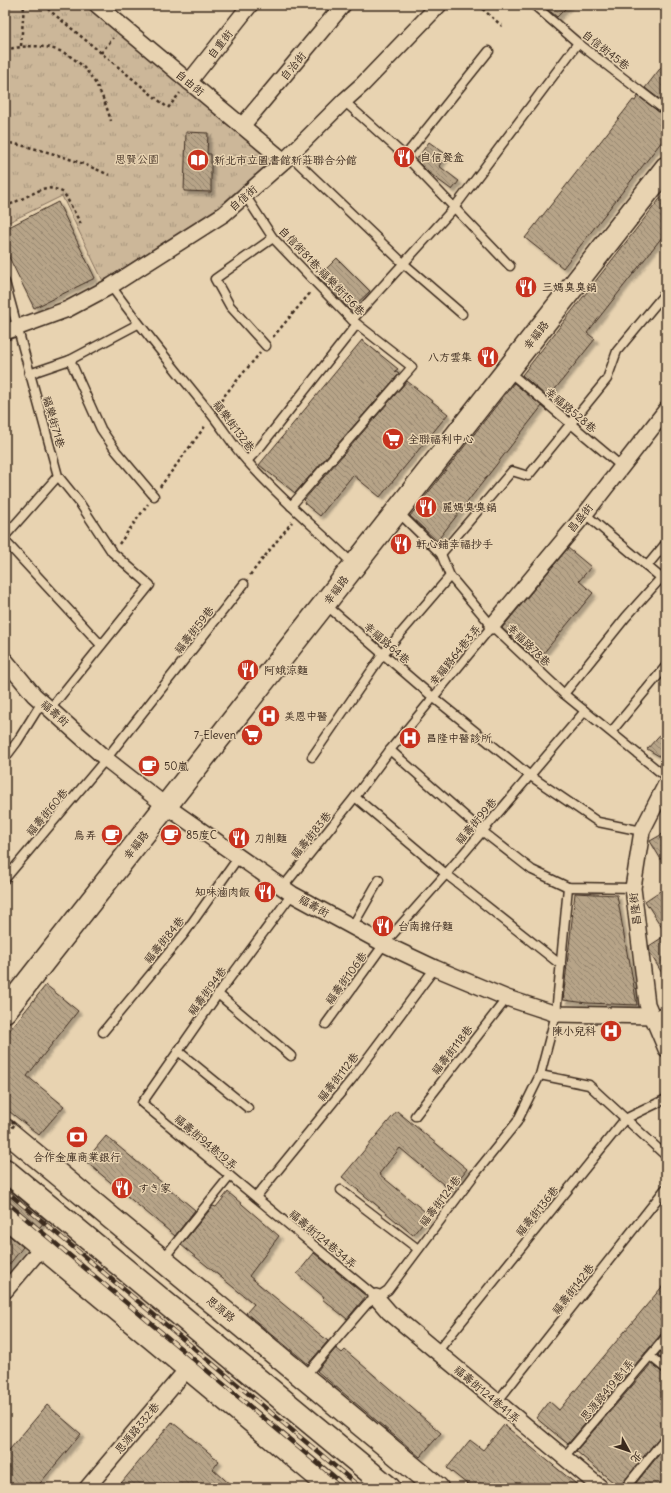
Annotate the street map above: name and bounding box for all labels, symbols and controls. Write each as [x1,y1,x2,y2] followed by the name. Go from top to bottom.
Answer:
[204,26,236,61] street label: 自重街
[579,27,633,73] street label: 自信街45巷
[277,48,310,83] street label: 自治街
[173,67,208,100] street label: 自由街
[391,144,417,170] restaurant icon: 自信餐盒
[185,147,211,173] library icon: 新北市立圖書館新莊聯合分館
[420,150,464,164] place label: 自信餐盒
[115,152,159,166] park label: 思賢公園
[214,153,357,167] place label: 新北市立圖書館新莊聯合分館
[226,181,261,214] street label: 自信街
[276,224,368,318] street label: 自信街81巷;福樂街156巷
[513,274,539,300] restaurant icon: 三媽臭臭鍋
[542,280,597,294] place label: 三媽臭臭鍋
[520,318,552,352] street label: 幸福路
[475,344,501,370] restaurant icon: 八方雲集
[428,350,472,364] place label: 八方雲集
[542,384,600,436] street label: 幸福路528巷
[40,394,68,450] street label: 福樂街71巷
[210,398,258,454] street label: 福樂街132巷
[380,426,406,452] supermarket icon: 全聯福利中心
[408,432,474,446] place label: 全聯福利中心
[413,494,439,520] restaurant icon: 麗媽臭臭鍋
[442,500,497,514] place label: 麗媽臭臭鍋
[564,500,596,535] street label: 昌盛街
[388,531,414,557] restaurant icon: 軒心鋪幸福抄手
[416,537,493,551] place label: 軒心鋪幸福抄手
[320,573,352,607] street label: 幸福路
[171,603,217,657] street label: 福壽街59巷
[361,619,413,667] street label: 幸福路64巷
[504,621,554,669] street label: 幸福路78巷
[426,622,484,688] street label: 幸福路64巷3弄
[235,657,261,683] restaurant icon: 阿娥涼麵
[264,663,308,677] place label: 阿娥涼麵
[38,697,73,730] street label: 福壽街
[256,703,282,729] hospital icon: 美恩中醫
[284,709,328,723] place label: 美恩中醫
[239,722,265,748] supermarket icon: 7-Eleven
[397,725,423,751] hospital icon: 昌隆中醫診所
[194,728,236,742] place label: 7-Eleven
[426,731,492,745] place label: 昌隆中醫診所
[136,753,162,779] cafe icon: 50嵐
[164,759,189,773] place label: 50嵐
[23,785,71,839] street label: 福壽街60巷
[452,795,500,847] street label: 福壽街99巷
[288,809,334,861] street label: 福壽街83巷
[99,822,125,848] cafe icon: 烏弄
[158,822,184,848] cafe icon: 85度C
[226,825,252,851] restaurant icon: 刀削麵
[74,828,96,842] place label: 烏弄
[120,828,152,862] street label: 幸福路
[186,828,217,842] place label: 85度C
[254,831,287,845] place label: 刀削麵
[252,879,278,905] restaurant icon: 知味滷肉飯
[195,885,250,899] place label: 知味滷肉飯
[626,891,644,926] street label: 昌隆街
[296,892,333,921] street label: 福壽街
[370,913,396,939] restaurant icon: 台南擔仔麵
[141,914,187,966] street label: 福壽街84巷
[398,919,453,933] place label: 台南擔仔麵
[322,949,370,1007] street label: 福壽街106巷
[185,964,229,1018] street label: 福壽街94巷
[598,1018,624,1044] hospital icon: 陳小兒科
[428,1022,476,1078] street label: 福壽街118巷
[552,1024,596,1038] place label: 陳小兒科
[314,1050,362,1104] street label: 福壽街112巷
[171,1111,241,1173] street label: 福壽街94巷19弄
[64,1124,90,1150] bank icon: 合作金庫商業銀行
[33,1150,121,1164] place label: 合作金庫商業銀行
[416,1173,464,1229] street label: 福壽街124巷
[109,1175,135,1201] restaurant icon: すき家
[138,1181,171,1195] place label: すき家
[512,1183,562,1239] street label: 福壽街136巷
[286,1207,360,1271] street label: 福壽街124巷34弄
[549,1261,597,1317] street label: 福壽街142巷
[204,1293,238,1325] street label: 思源路
[577,1356,637,1424] street label: 思源路419巷1弄
[451,1362,523,1426] street label: 福壽街124巷41弄
[112,1400,162,1456] street label: 思源路332巷
[609,1431,649,1471] north arrow
[628,1449,646,1466] text: 北

